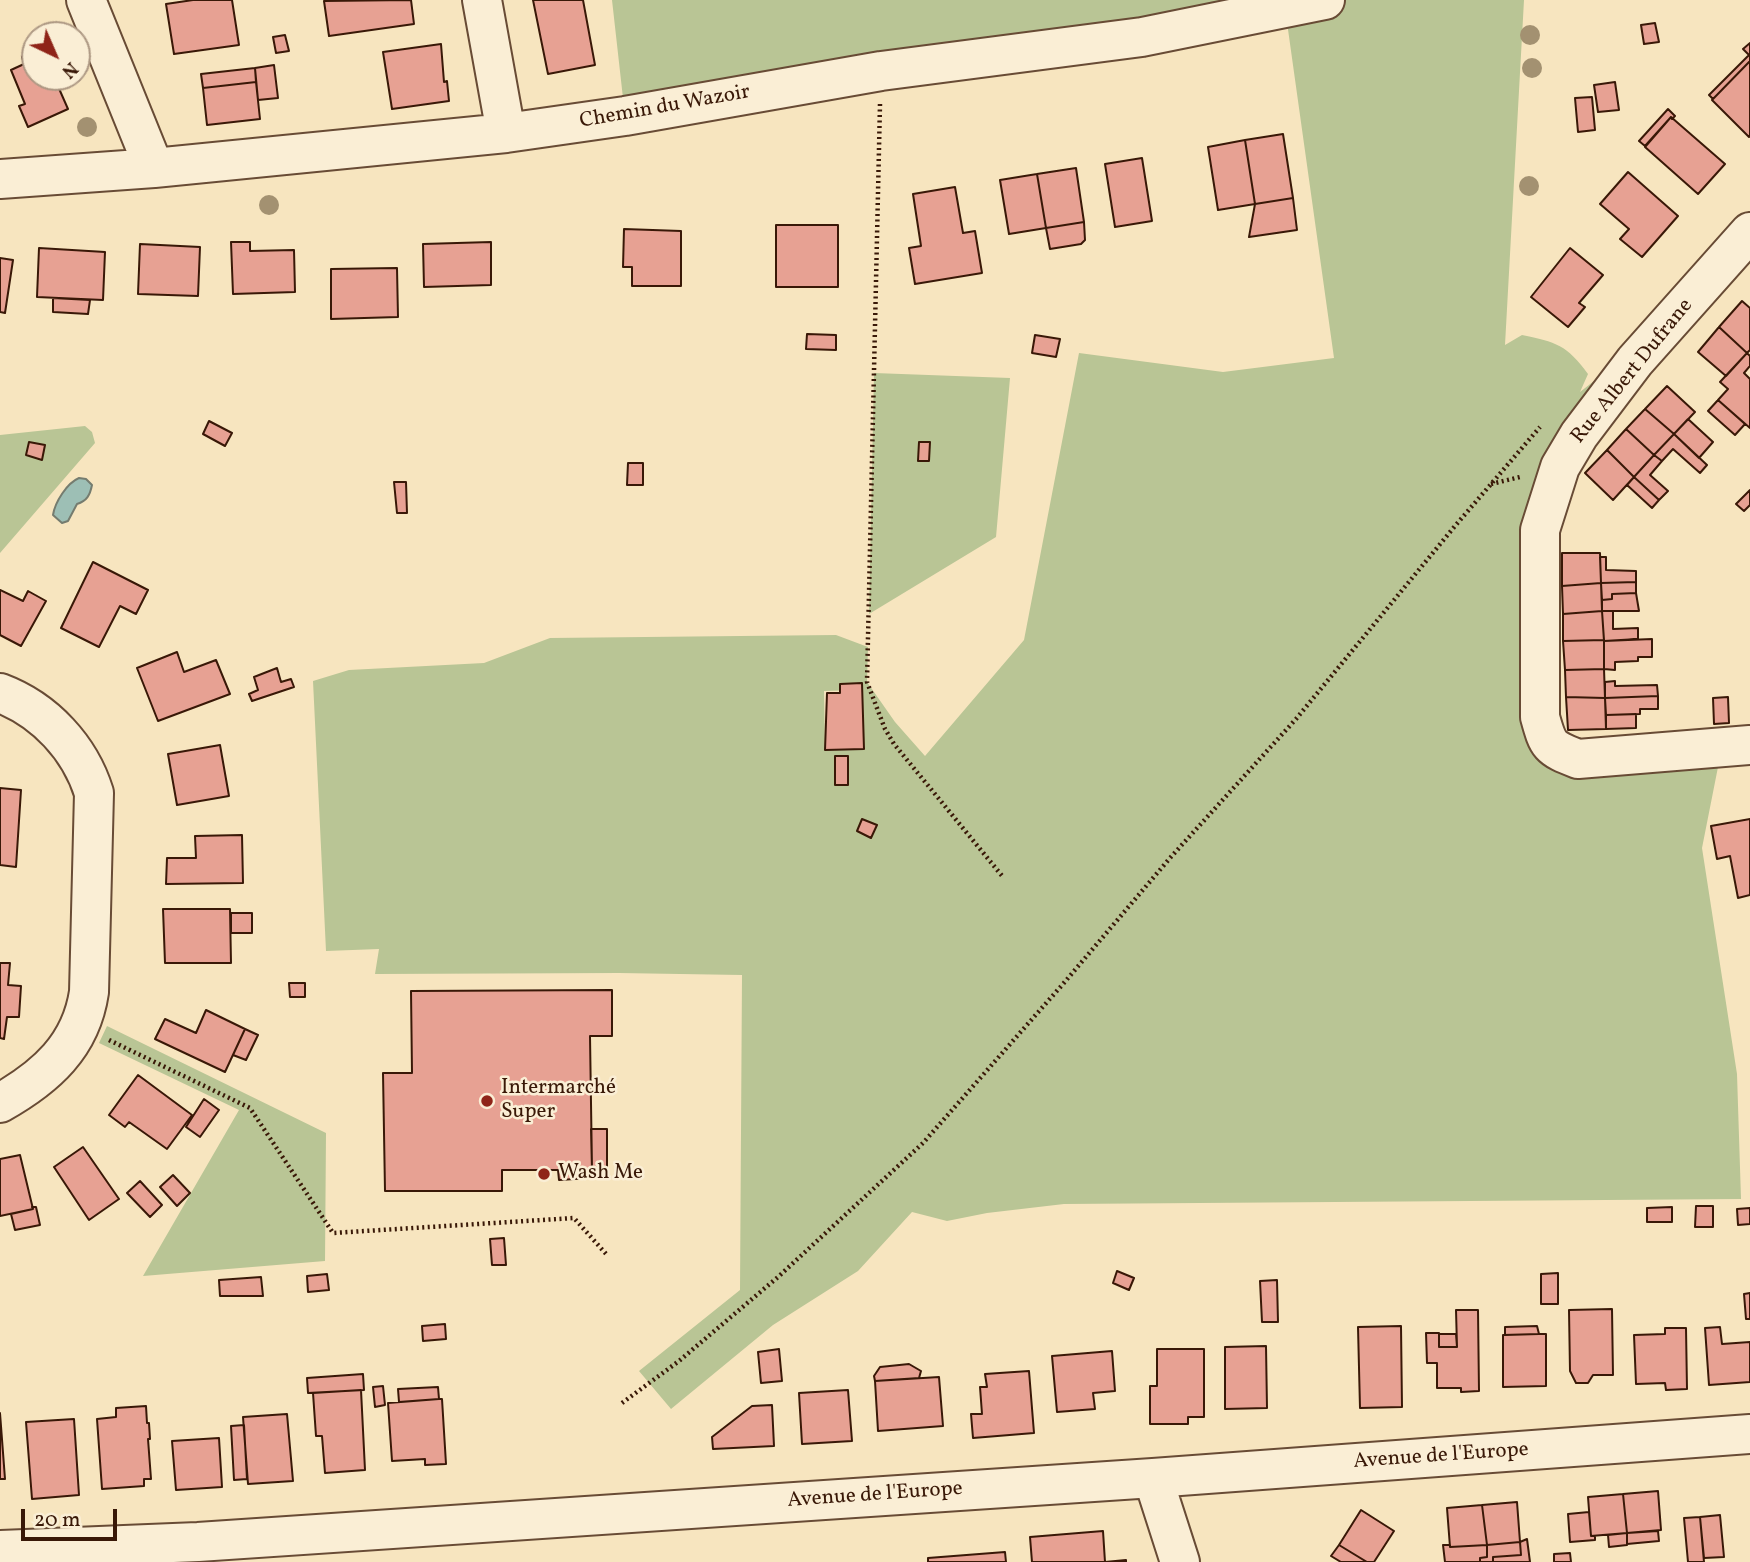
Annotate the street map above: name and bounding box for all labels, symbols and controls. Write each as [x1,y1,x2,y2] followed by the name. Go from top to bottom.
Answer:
[21,21,91,91] north arrow
[55,56,83,84] text: N
[578,81,752,135] street label: Chemin du Wazoir
[1567,294,1699,450] street label: Rue Albert Dufrane
[501,1076,616,1126] place label: Intermarché Super
[479,1093,495,1109] marker: Intermarché Super
[558,1161,643,1187] place label: Wash Me
[536,1166,552,1182] marker: Wash Me
[1353,1438,1529,1476] street label: Avenue de l'Europe
[787,1477,963,1515] street label: Avenue de l'Europe
[24,1496,121,1540] scale bar
[34,1506,80,1535] text: 20 m

